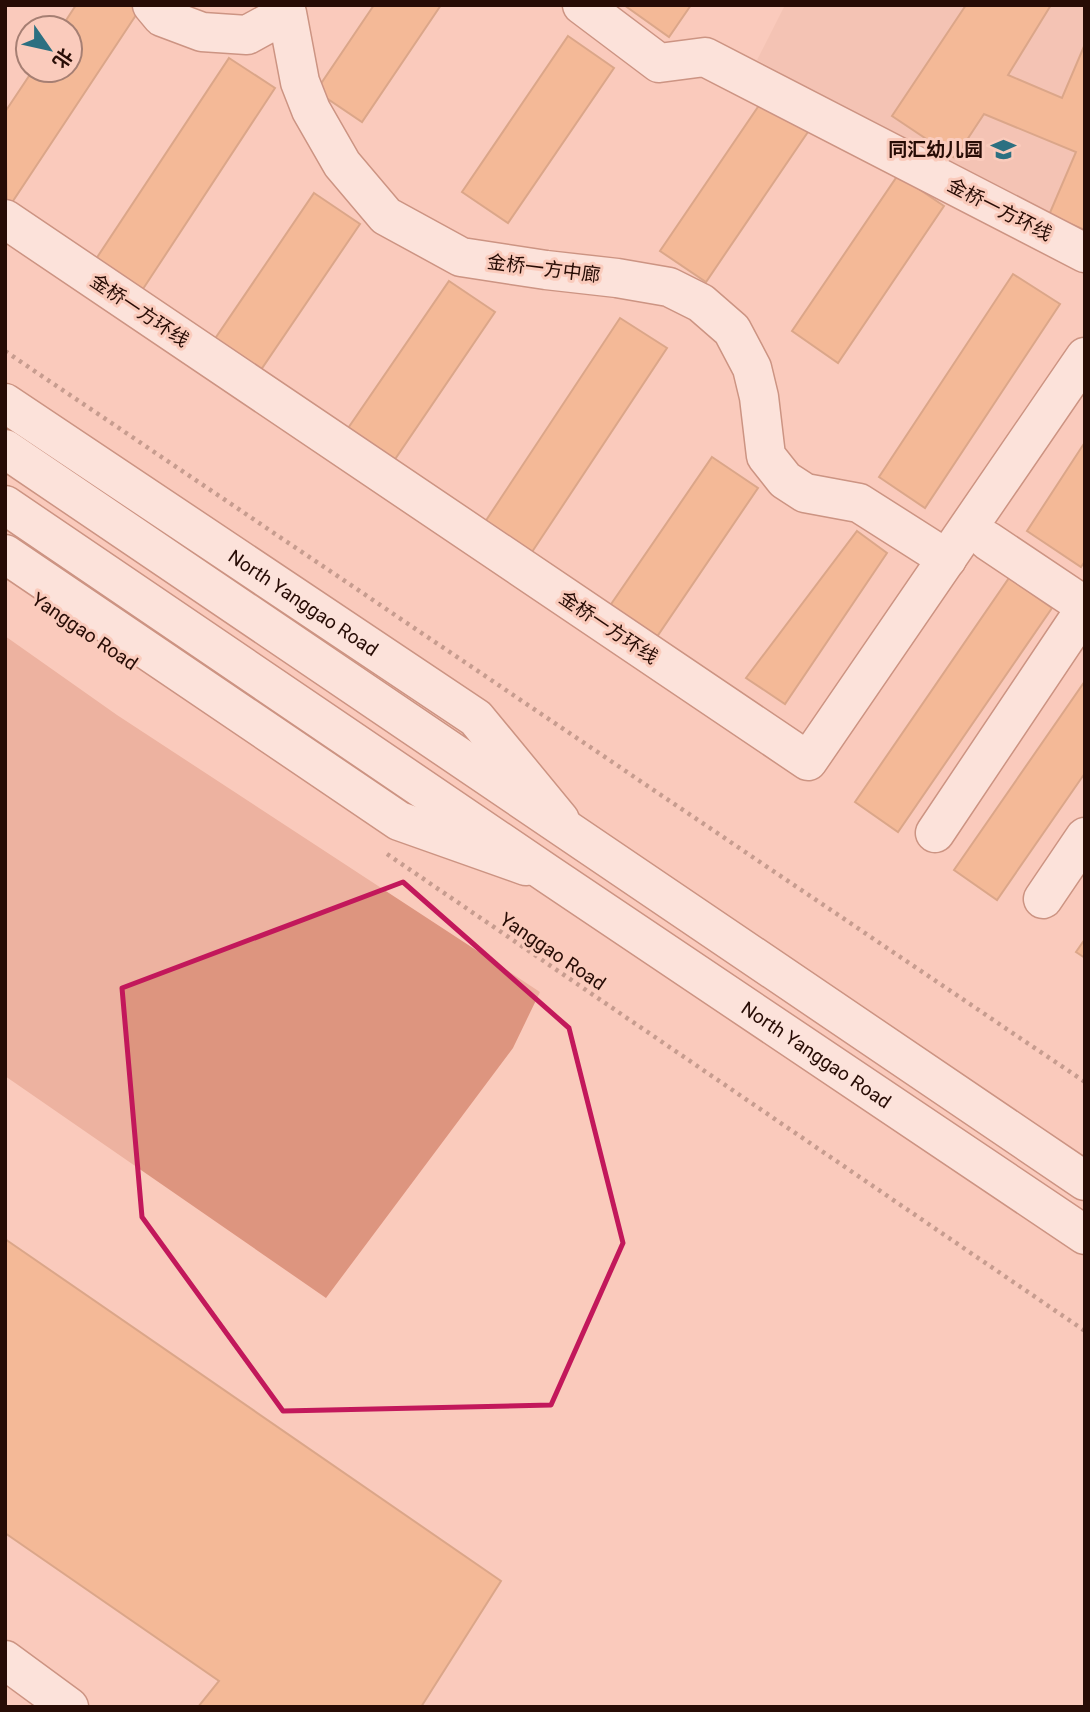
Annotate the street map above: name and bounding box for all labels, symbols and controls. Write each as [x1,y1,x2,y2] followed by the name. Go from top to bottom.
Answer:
[14,14,84,84] north arrow
[48,44,78,73] text: 北
[989,135,1017,163] school or university icon: 同汇幼儿园
[888,138,983,161] place label: 同汇幼儿园
[944,173,1056,246] street label: 金桥一方环线
[486,250,602,287] street label: 金桥一方中廊
[86,269,193,352] street label: 金桥一方环线
[224,545,382,661] street label: North Yanggao Road
[555,586,662,669] street label: 金桥一方环线
[28,588,142,675] street label: Yanggao Road
[496,908,610,995] street label: Yanggao Road
[737,996,895,1113] street label: North Yanggao Road

